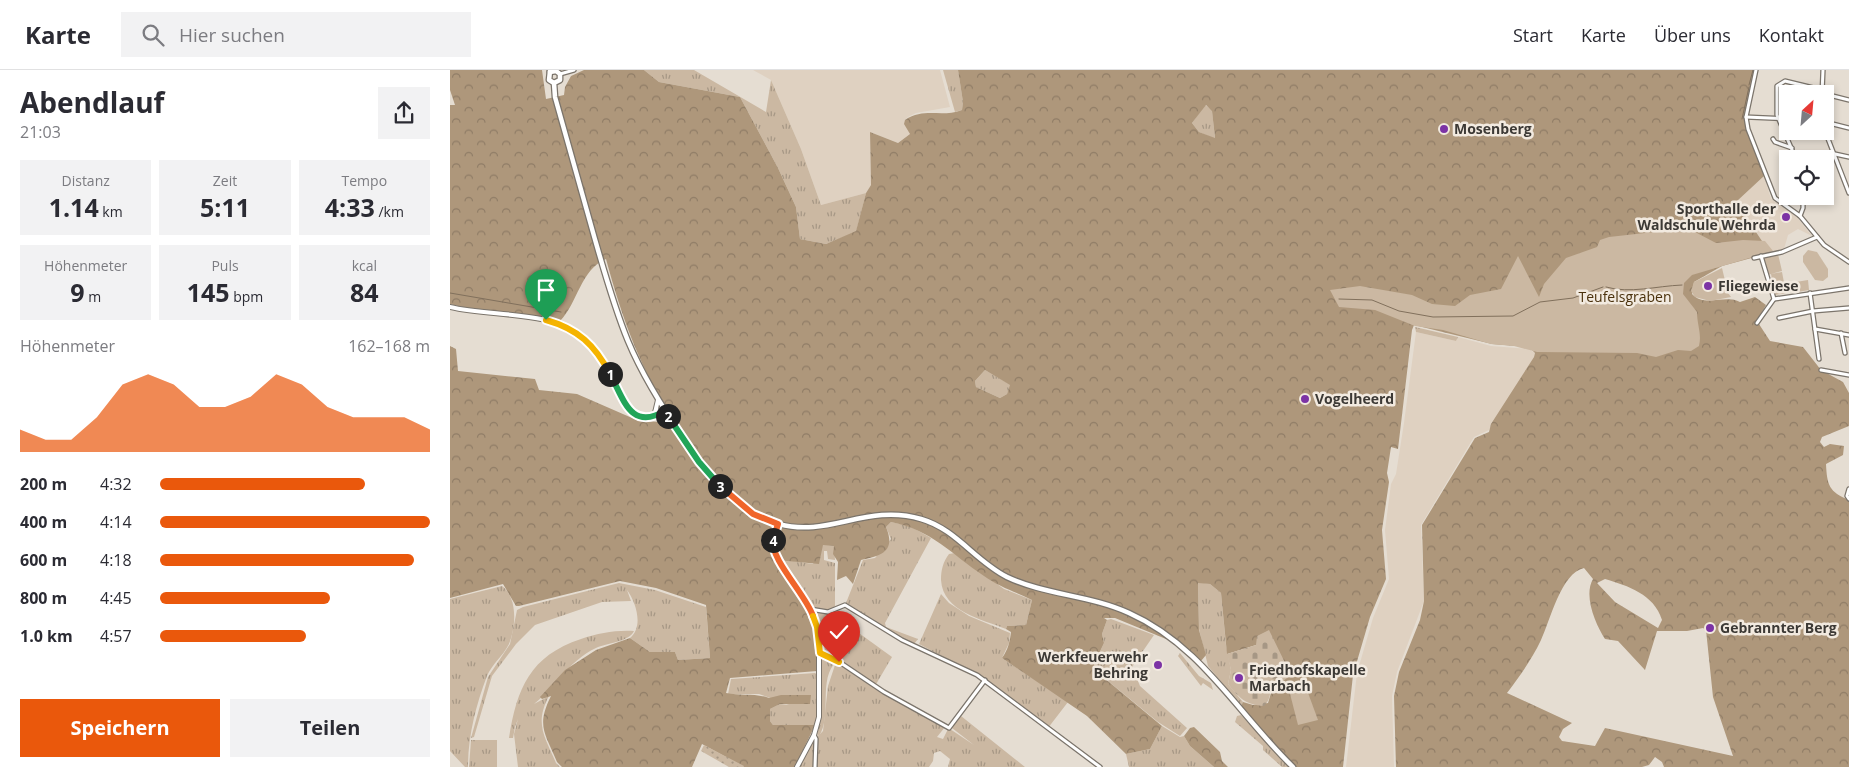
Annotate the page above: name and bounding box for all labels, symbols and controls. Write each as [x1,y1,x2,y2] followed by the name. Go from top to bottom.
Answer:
[121,12,471,57] search box
[25,18,91,51] text: Karte
[139,21,167,49] icon: search
[179,22,285,48] text: Hier suchen
[1513,23,1553,47] text: Start
[1581,23,1626,47] text: Karte
[1654,23,1731,47] text: Über uns
[1759,23,1824,47] text: Kontakt
[20,83,164,121] text: Abendlauf
[1779,85,1834,140] north arrow
[1779,85,1834,205] map controls
[378,87,430,139] button: share
[1454,119,1532,138] place label: Mosenberg
[20,121,61,143] text: 21:03
[1438,123,1450,135] marker: Mosenberg
[1779,150,1834,205] button: locate
[62,171,110,190] text: Distanz
[213,171,237,190] text: Zeit
[342,171,387,190] text: Tempo
[49,190,99,224] text: 1.14
[200,190,250,224] text: 5:11
[325,190,375,224] text: 4:33
[1637,199,1777,234] place label: Sporthalle der Waldschule Wehrda
[99,202,123,221] text: km
[375,202,404,221] text: /km
[1780,211,1792,223] marker: Sporthalle der Waldschule Wehrda
[44,256,127,275] text: Höhenmeter
[211,256,239,275] text: Puls
[352,256,377,275] text: kcal
[525,269,567,320] pin
[70,275,85,309] text: 9
[187,275,230,309] text: 145
[350,275,379,309] text: 84
[532,276,560,304] icon: arrive
[1718,276,1798,295] place label: Fliegewiese
[1702,280,1714,292] marker: Fliegewiese
[85,287,101,306] text: m
[230,287,263,306] text: bpm
[1578,287,1672,306] park label: Teufelsgraben
[20,335,115,357] text: Höhenmeter
[348,335,430,357] text: 162–168 m
[598,362,622,386] pin: 1
[606,365,615,384] text: 1
[1315,389,1394,408] place label: Vogelheerd
[1299,393,1311,405] marker: Vogelheerd
[656,404,680,428] pin: 2
[664,407,673,426] text: 2
[20,473,67,495] text: 200 m
[100,473,132,495] text: 4:32
[708,474,732,498] pin: 3
[716,477,725,496] text: 3
[20,511,67,533] text: 400 m
[100,511,132,533] text: 4:14
[760,528,786,552] pin: 4
[769,531,778,550] text: 4
[20,549,67,571] text: 600 m
[100,549,132,571] text: 4:18
[20,587,67,609] text: 800 m
[100,587,132,609] text: 4:45
[818,611,860,662] pin
[825,618,853,646] icon: check
[1720,618,1837,637] place label: Gebrannter Berg
[1704,622,1716,634] marker: Gebrannter Berg
[20,625,73,647] text: 1.0 km
[100,625,132,647] text: 4:57
[1038,647,1149,682] place label: Werkfeuerwehr Behring
[1152,659,1164,671] marker: Werkfeuerwehr Behring
[1249,660,1366,695] place label: Friedhofskapelle Marbach
[1233,672,1245,684] marker: Friedhofskapelle Marbach
[20,699,220,757] button: Speichern
[230,699,430,757] button: Teilen

